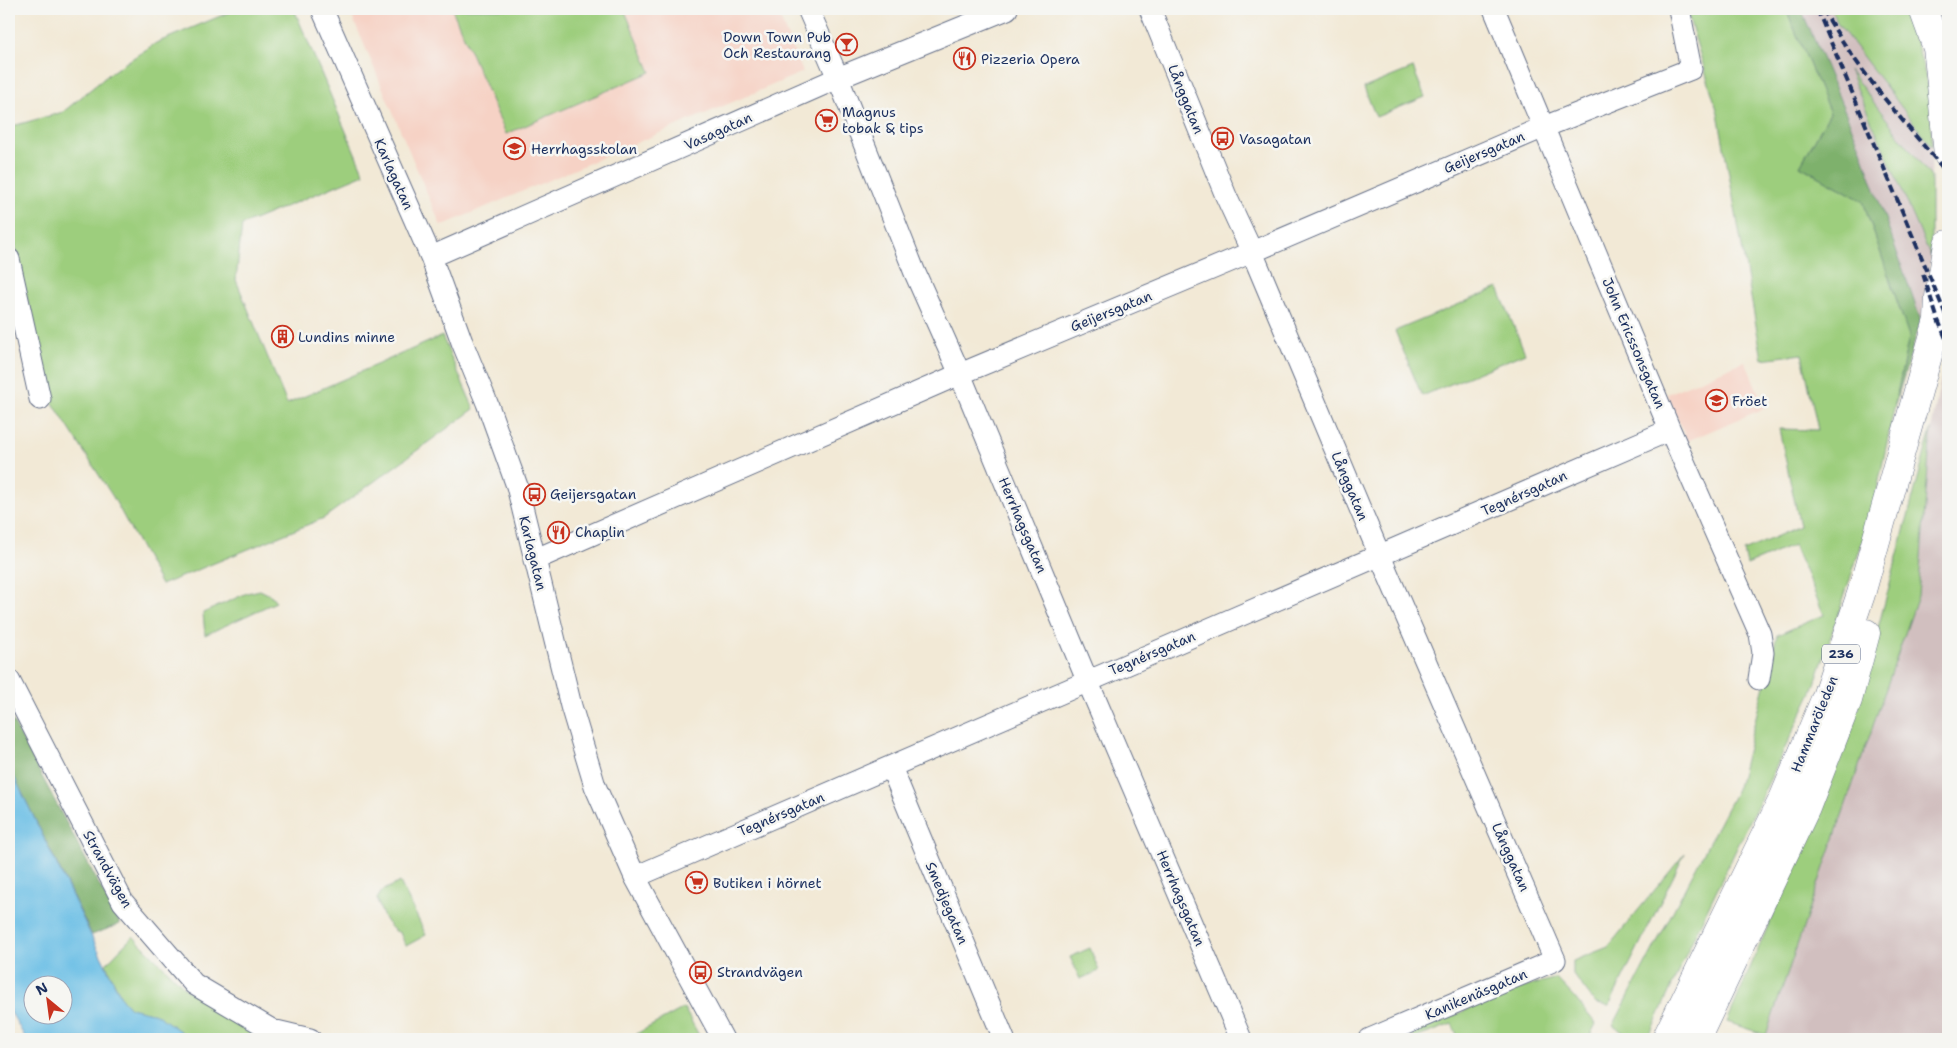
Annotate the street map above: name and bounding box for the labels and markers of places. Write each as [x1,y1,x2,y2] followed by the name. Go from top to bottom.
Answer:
[723,28,831,62] place label: Down Town Pub Och Restaurang
[835,33,859,57] bar icon: Down Town Pub Och Restaurang
[953,47,977,71] restaurant icon: Pizzeria Opera
[981,50,1080,68] place label: Pizzeria Opera
[842,103,924,137] place label: Magnus tobak & tips
[814,108,838,132] supermarket icon: Magnus tobak & tips
[1211,127,1235,151] bus stop icon: Vasagatan
[1239,130,1312,148] place label: Vasagatan
[503,137,527,161] school or university icon: Herrhagsskolan
[531,140,638,158] place label: Herrhagsskolan
[270,325,294,349] building icon: Lundins minne
[298,328,395,346] place label: Lundins minne
[1704,389,1728,413] school or university icon: Fröet
[1732,392,1767,410] place label: Fröet
[522,482,546,506] bus stop icon: Geijersgatan
[550,485,637,503] place label: Geijersgatan
[547,520,571,544] restaurant icon: Chaplin
[575,523,625,541] place label: Chaplin
[685,871,709,895] supermarket icon: Butiken i hörnet
[713,874,822,892] place label: Butiken i hörnet
[689,960,713,984] bus stop icon: Strandvägen
[717,963,803,981] place label: Strandvägen

